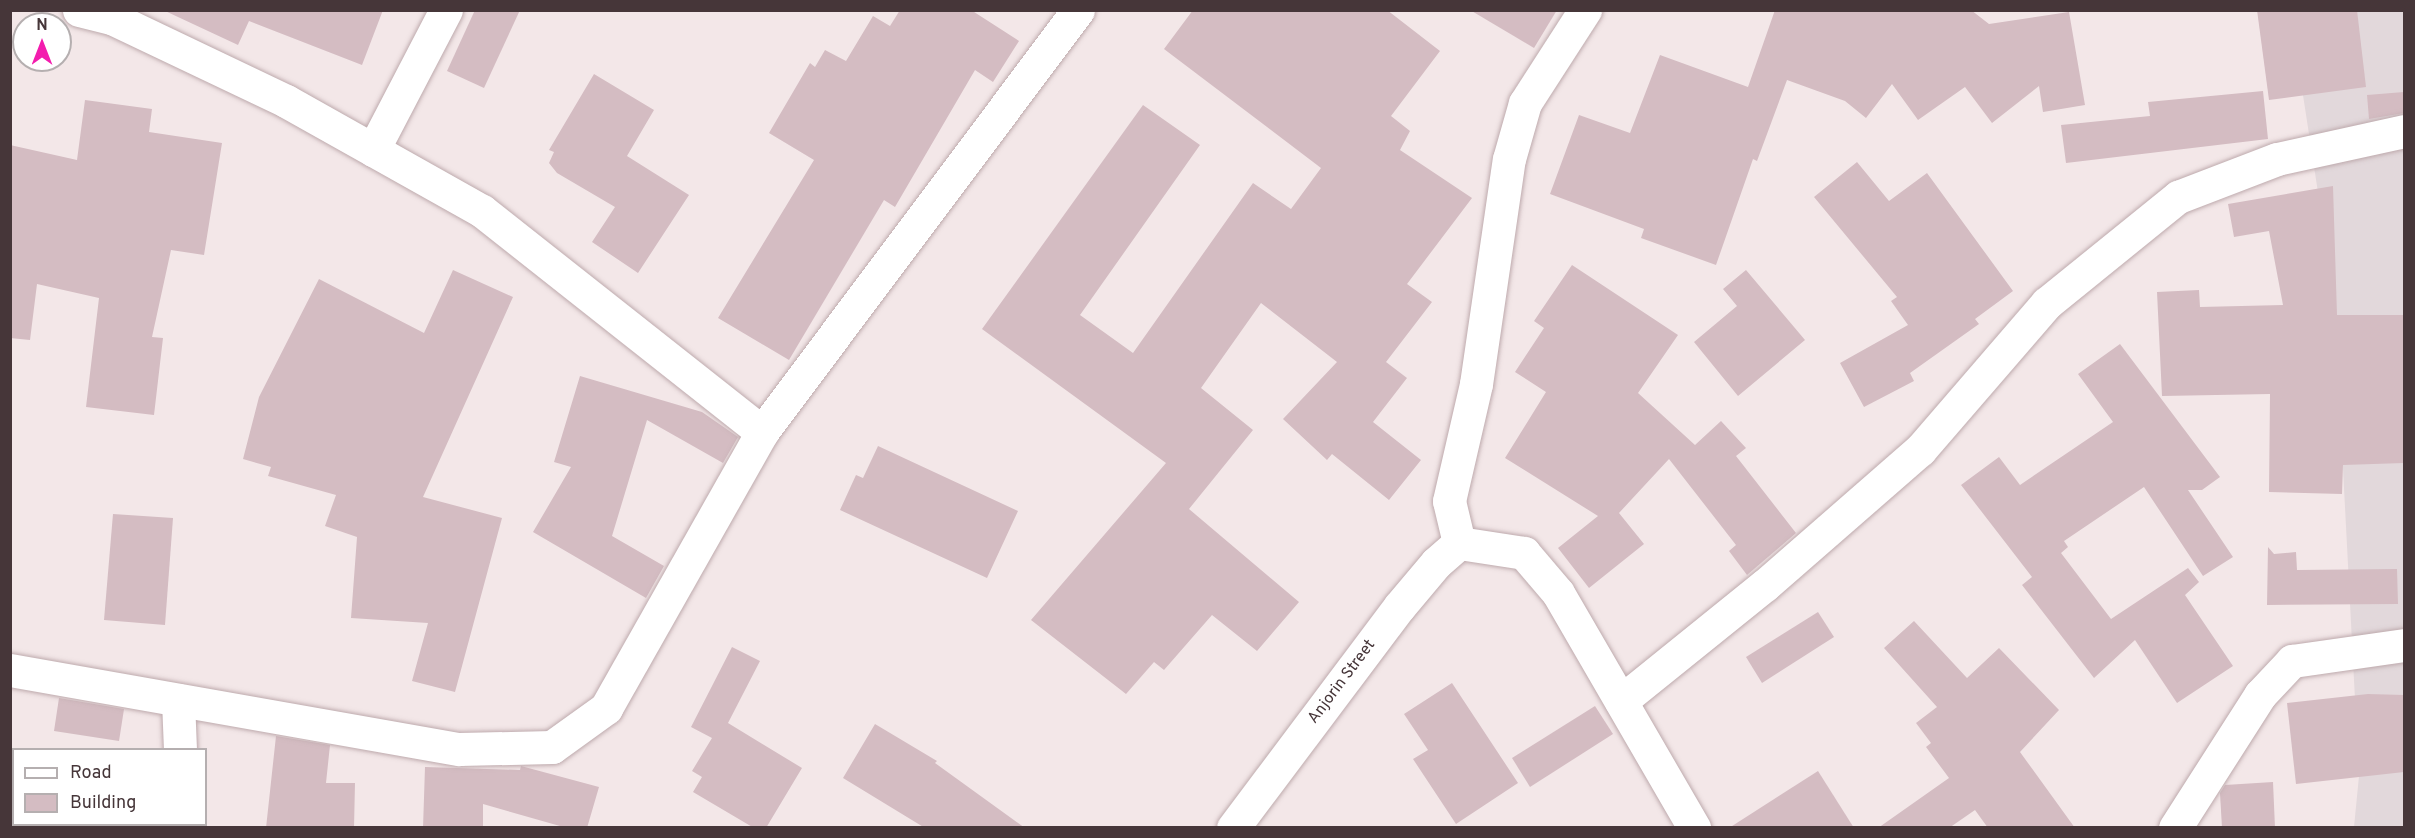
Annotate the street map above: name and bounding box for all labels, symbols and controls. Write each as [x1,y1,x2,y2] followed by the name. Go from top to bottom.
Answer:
[12,12,72,72] north arrow
[36,16,48,36] text: N
[1304,636,1380,728] street label: Anjorin Street
[12,748,207,826] legend
[70,762,112,785] text: Road
[70,792,136,815] text: Building

